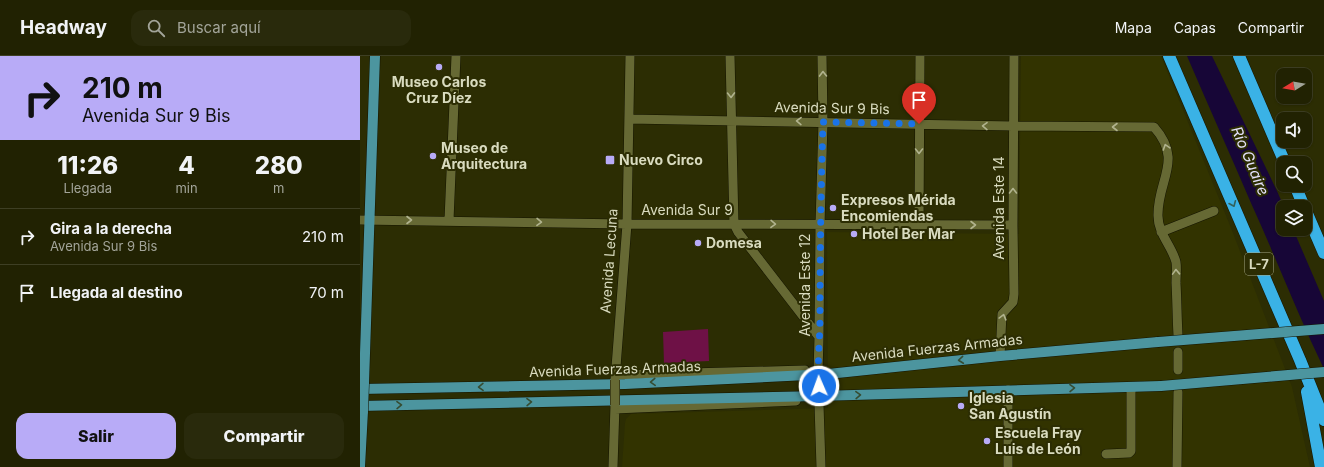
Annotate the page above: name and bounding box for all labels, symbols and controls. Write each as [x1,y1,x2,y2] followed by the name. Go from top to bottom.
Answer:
[131,10,411,46] search box
[20,16,107,39] text: Headway
[145,17,167,39] icon: search
[177,18,261,37] text: Buscar aquí
[1115,19,1152,36] text: Mapa
[1174,19,1216,36] text: Capas
[1238,19,1304,36] text: Compartir
[434,62,444,72] marker: Museo Carlos Cruz Díez
[1276,68,1312,104] north arrow
[1276,68,1312,236] map controls
[82,71,163,105] text: 210 m
[819,71,827,77] one-way arrow
[16,72,68,124] icon: right
[392,73,486,106] place label: Museo Carlos Cruz Díez
[902,83,936,124] pin
[908,89,930,111] icon: arrive
[726,92,735,98] one-way arrow
[774,98,890,117] street label: Avenida Sur 9 Bis
[82,105,231,126] text: Avenida Sur 9 Bis
[1276,112,1312,148] button: sound
[796,117,802,125] one-way arrow
[982,121,988,130] one-way arrow
[1112,123,1118,131] one-way arrow
[1227,123,1274,198] water label: Río Guaire
[441,139,527,172] place label: Museo de Arquitectura
[1163,144,1171,151] one-way arrow
[915,148,923,154] one-way arrow
[57,151,118,180] text: 11:26
[178,151,195,180] text: 4
[255,151,303,180] text: 280
[428,151,438,161] marker: Museo de Arquitectura
[619,151,703,168] place label: Nuevo Circo
[604,154,616,166] marker: Nuevo Circo
[990,156,1007,260] street label: Avenida Este 14
[1276,156,1312,192] button: search
[63,180,112,196] text: Llegada
[175,180,198,196] text: min
[273,180,284,196] text: m
[1009,188,1017,194] one-way arrow
[841,191,956,224] place label: Expresos Mérida Encomiendas
[1228,200,1236,208] one-way arrow
[1276,200,1312,236] button: layers
[641,201,733,218] street label: Avenida Sur 9
[828,203,838,213] marker: Expresos Mérida Encomiendas
[596,208,621,314] street label: Avenida Lecuna
[406,216,412,224] one-way arrow
[536,218,542,226] one-way arrow
[50,219,172,238] text: Gira a la derecha
[770,220,776,228] one-way arrow
[970,221,976,229] one-way arrow
[862,225,955,242] place label: Hotel Ber Mar
[16,226,38,248] icon: right
[302,227,344,246] text: 210 m
[849,229,859,239] marker: Hotel Ber Mar
[796,233,813,337] street label: Avenida Este 12
[706,234,762,251] place label: Domesa
[50,238,157,254] text: Avenida Sur 9 Bis
[693,238,703,248] marker: Domesa
[1245,253,1273,275] road number: L-7
[1172,269,1180,275] one-way arrow
[16,282,38,304] icon: arrive
[50,283,183,302] text: Llegada al destino
[309,283,344,302] text: 70 m
[998,314,1007,321] one-way arrow
[851,330,1023,365] street label: Avenida Fuerzas Armadas
[958,355,964,364] one-way arrow
[529,357,701,380] street label: Avenida Fuerzas Armadas
[798,365,840,407] position arrow
[650,378,656,387] one-way arrow
[478,383,484,392] one-way arrow
[1069,384,1075,392] one-way arrow
[969,389,1052,422] place label: Iglesia San Agustín
[855,390,861,399] one-way arrow
[526,397,532,406] one-way arrow
[396,400,402,409] one-way arrow
[956,401,966,411] marker: Iglesia San Agustín
[16,413,176,459] button: Salir
[184,413,344,459] button: Compartir
[995,424,1082,457] place label: Escuela Fray Luis de León
[982,436,992,446] marker: Escuela Fray Luis de León

